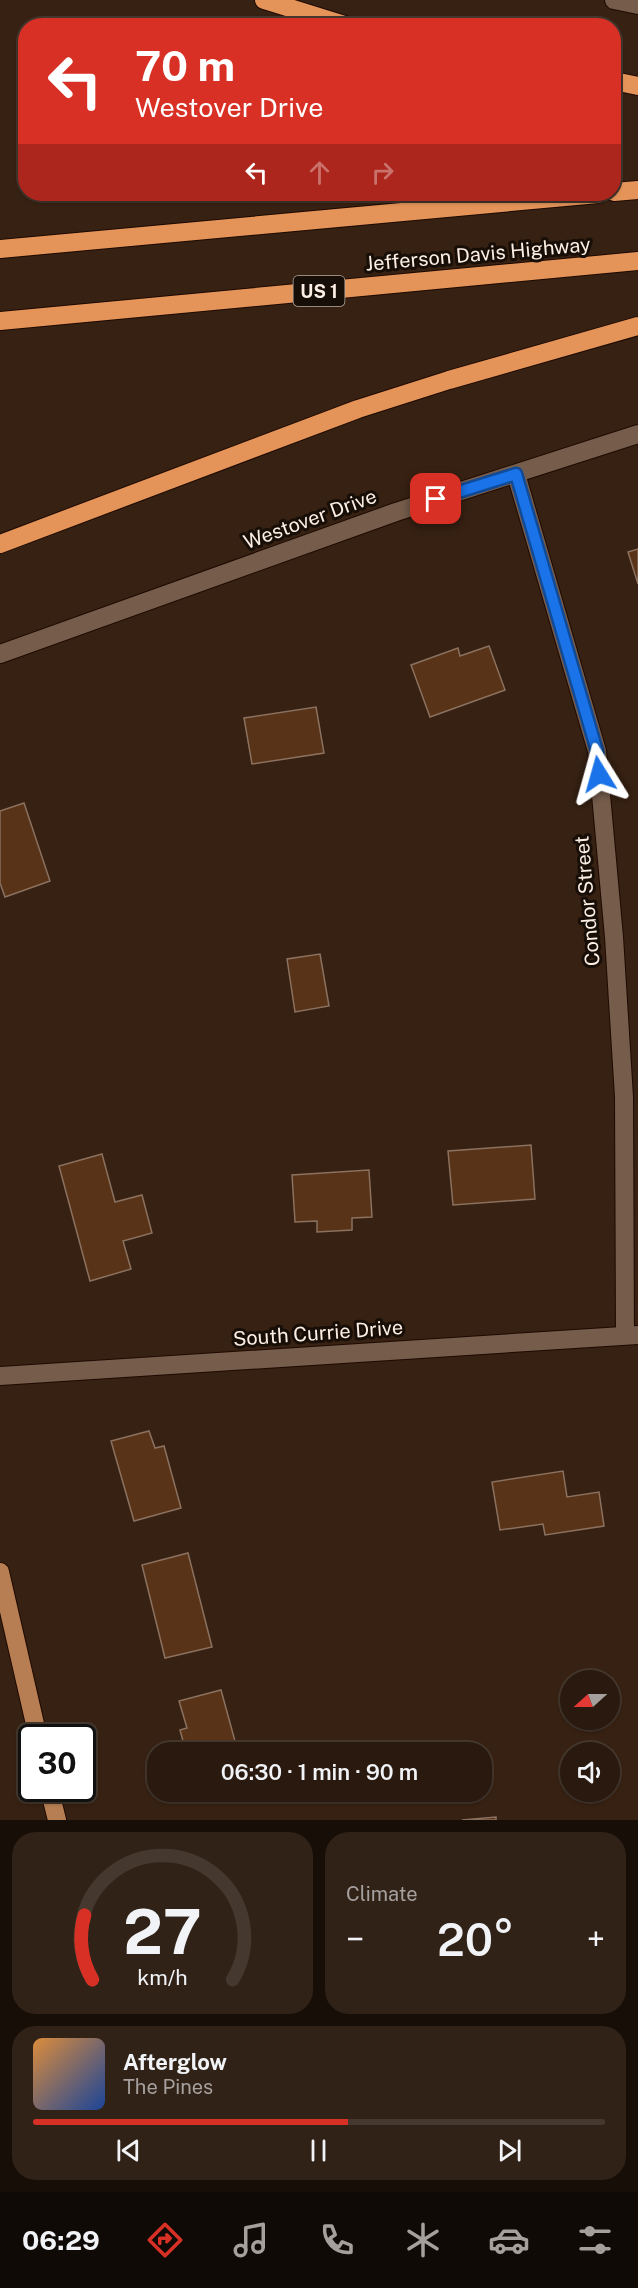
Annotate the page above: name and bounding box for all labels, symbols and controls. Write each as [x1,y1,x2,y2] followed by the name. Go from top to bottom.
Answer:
[135,41,235,90] text: 70 m
[36,42,114,120] icon: left
[135,91,324,123] text: Westover Drive
[240,156,273,189] icon: left
[303,156,336,189] icon: ahead
[366,156,399,189] icon: right
[364,232,592,276] street label: Jefferson Davis Highway
[294,276,344,306] road number: US 1
[410,473,461,524] pin
[419,482,452,515] icon: arrive
[240,484,380,554] street label: Westover Drive
[567,742,631,806] position arrow
[569,835,605,967] street label: Condor Street
[232,1315,404,1351] street label: South Currie Drive
[560,1670,620,1730] north arrow
[560,1670,620,1802] map controls
[18,1724,96,1802] speed limit sign: 30
[560,1742,620,1802] button: sound
[221,1759,418,1785] text: 06:30 · 1 min · 90 m
[346,1882,418,1906] text: Climate
[123,1895,202,1968] text: 27
[437,1913,514,1966] text: 20°
[346,1920,364,1958] text: −
[587,1920,605,1958] text: +
[137,1965,188,1990] text: km/h
[123,2049,227,2075] text: Afterglow
[123,2075,213,2099] text: The Pines
[112,2134,145,2167] icon: previous
[302,2134,335,2167] icon: pause
[493,2134,526,2167] icon: next
[144,2219,186,2261] icon: directions
[230,2219,272,2261] icon: music
[316,2219,358,2261] icon: phone
[402,2219,444,2261] icon: climate
[488,2219,530,2261] icon: car
[574,2219,616,2261] icon: filters
[22,2224,100,2256] text: 06:29

